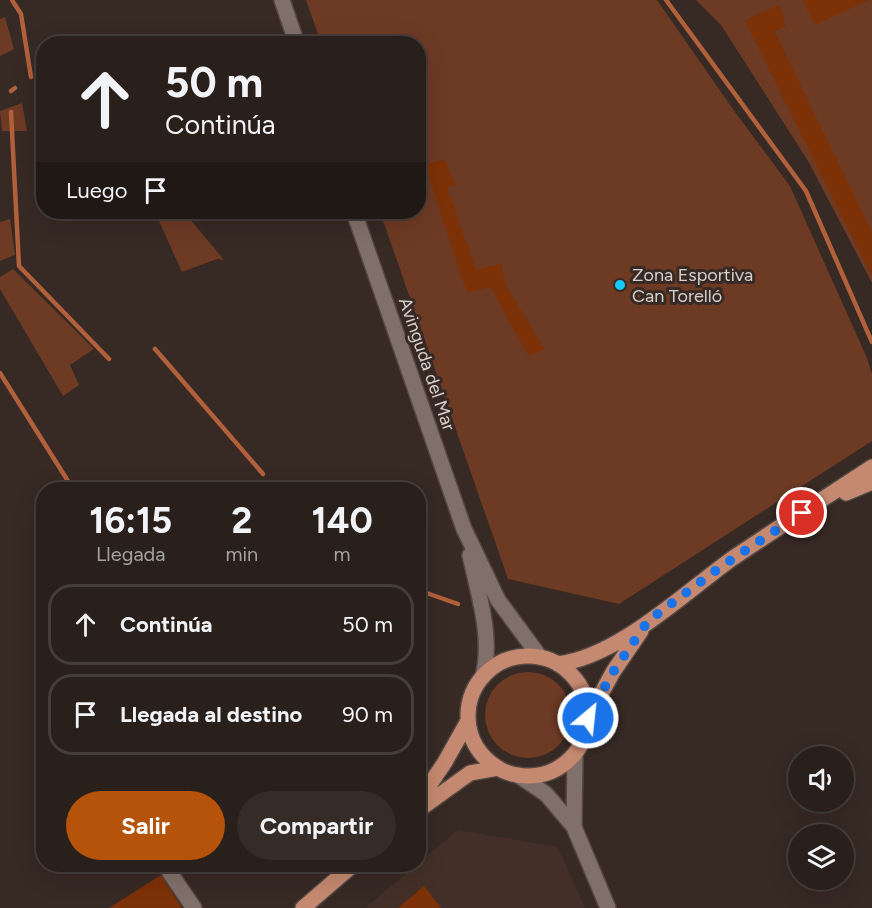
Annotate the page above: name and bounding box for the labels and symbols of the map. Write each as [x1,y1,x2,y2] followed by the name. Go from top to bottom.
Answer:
[632,264,753,307] place label: Zona Esportiva Can Torelló
[613,278,627,292] marker: Zona Esportiva Can Torelló
[394,294,460,434] street label: Avinguda del Mar
[776,487,827,538] pin
[556,686,620,750] position arrow

